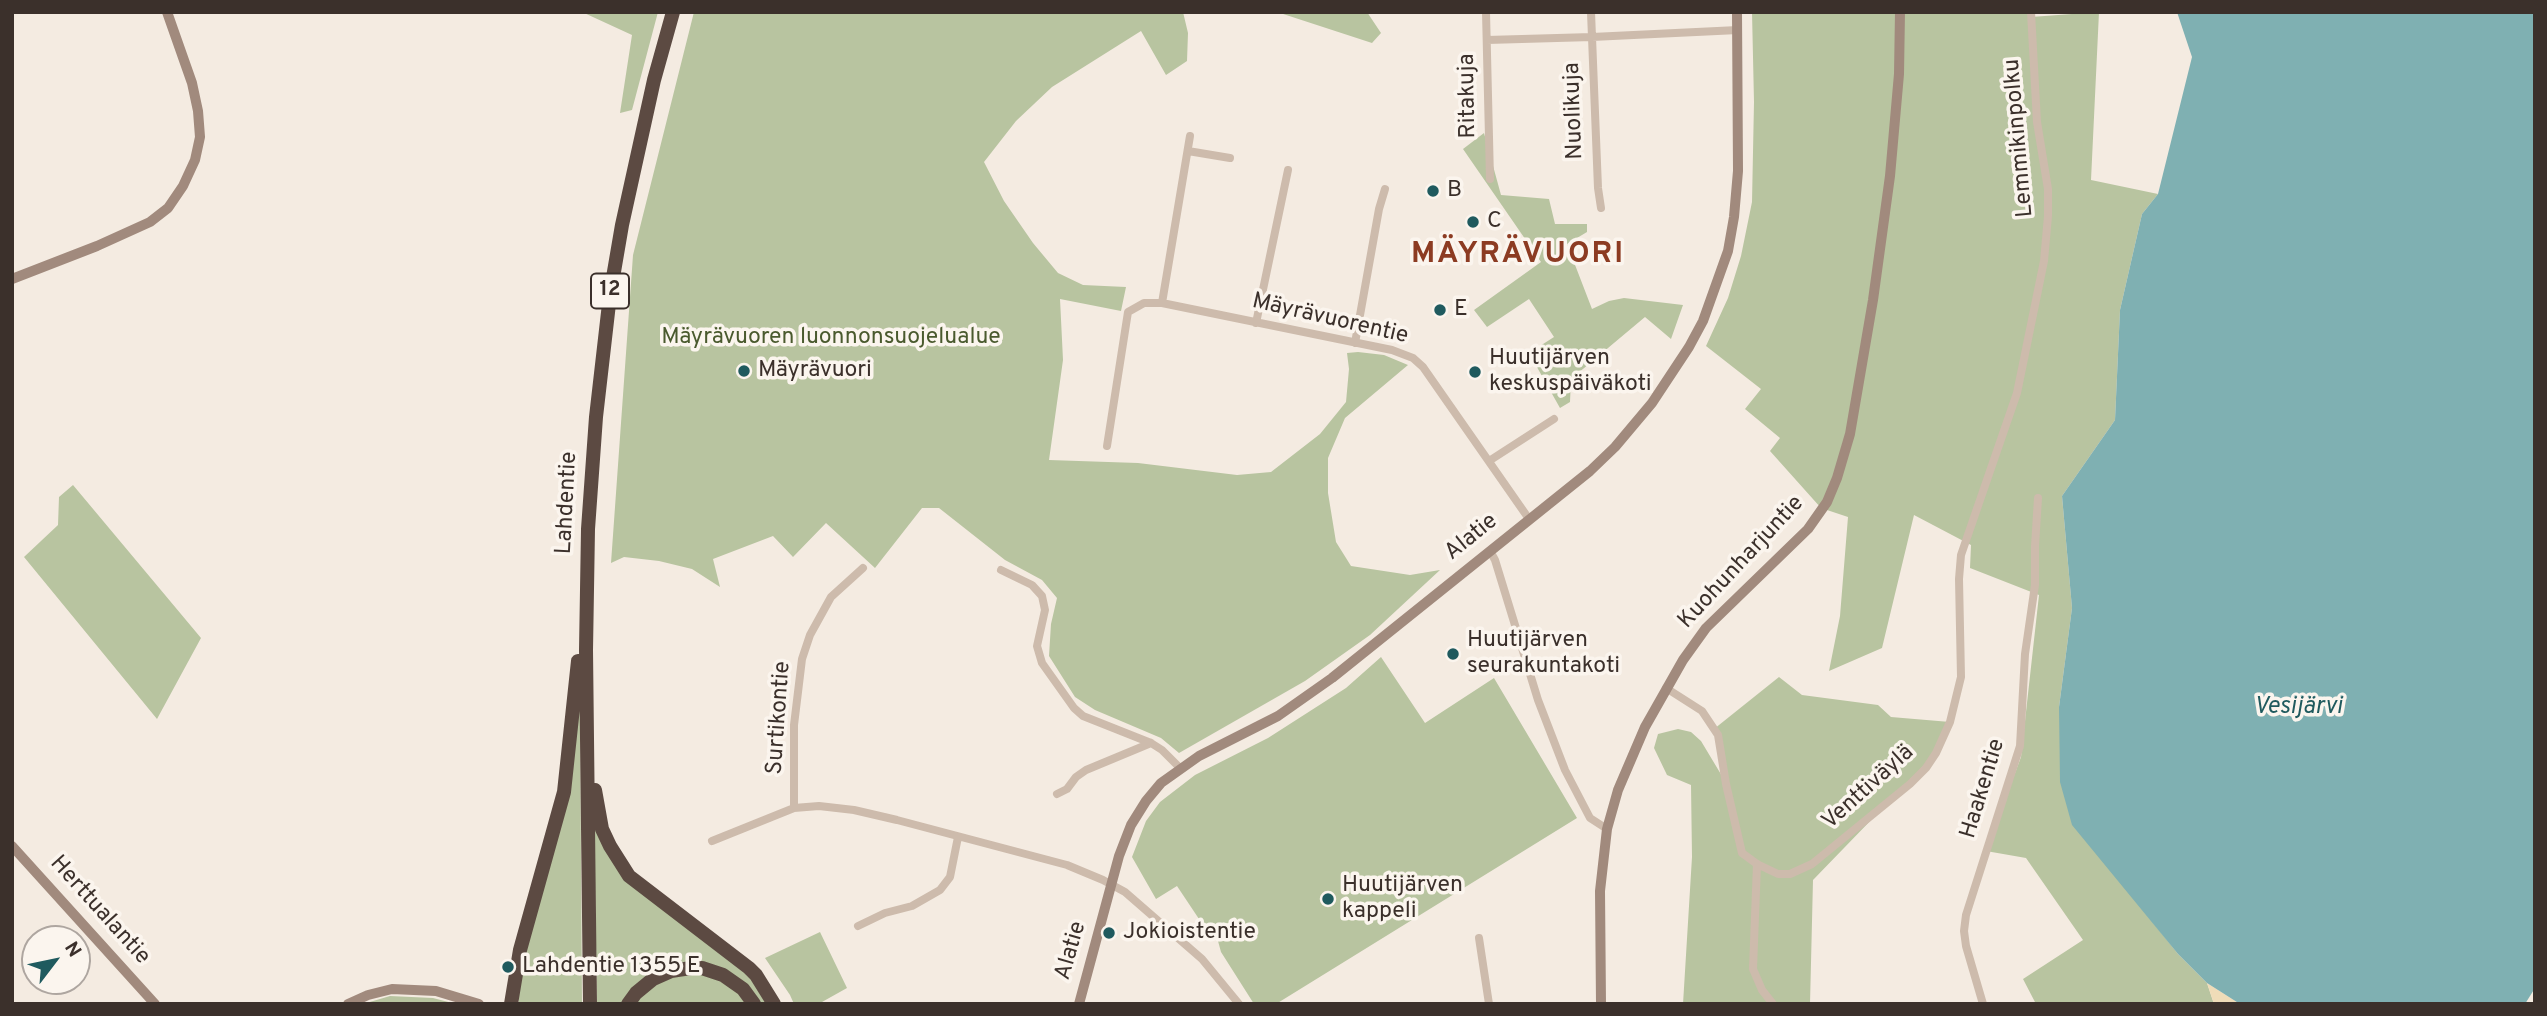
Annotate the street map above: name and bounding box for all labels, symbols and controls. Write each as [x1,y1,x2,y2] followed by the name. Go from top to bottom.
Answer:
[1454,53,1484,139] street label: Ritakuja
[1999,58,2041,218] street label: Lemmikinpolku
[1560,62,1590,160] street label: Nuolikuja
[1447,177,1462,205] place label: B
[1425,183,1441,199] marker: B
[1487,208,1502,236] place label: C
[1465,214,1481,230] marker: C
[1412,238,1624,274] district label: MÄYRÄVUORI
[591,274,629,308] road number: 12
[1249,289,1411,351] street label: Mäyrävuorentie
[1454,296,1468,324] place label: E
[1432,302,1448,318] marker: E
[661,324,1001,352] park label: Mäyrävuoren luonnonsuojelualue
[1489,345,1652,399] place label: Huutijärven keskuspäiväkoti
[758,357,872,385] place label: Mäyrävuori
[736,363,752,379] marker: Mäyrävuori
[1467,364,1483,380] marker: Huutijärven keskuspäiväkoti
[552,451,584,555] street label: Lahdentie
[1673,491,1811,635] street label: Kuohunharjuntie
[1440,508,1504,568] street label: Alatie
[1467,627,1620,681] place label: Huutijärven seurakuntakoti
[1445,646,1461,662] marker: Huutijärven seurakuntakoti
[762,660,798,776] street label: Surtikontie
[2254,694,2342,722] water label: Vesijärvi
[1956,736,2012,842] street label: Haakentie
[1818,740,1920,836] street label: Venttiväylä
[43,851,155,971] street label: Herttualantie
[1342,872,1463,926] place label: Huutijärven kappeli
[1320,891,1336,907] marker: Huutijärven kappeli
[1050,918,1094,984] street label: Alatie
[1123,919,1256,947] place label: Jokioistentie
[21,925,91,995] north arrow
[1101,925,1117,941] marker: Jokioistentie
[58,938,86,962] text: N
[522,953,700,981] place label: Lahdentie 1355 E
[500,959,516,975] marker: Lahdentie 1355 E

